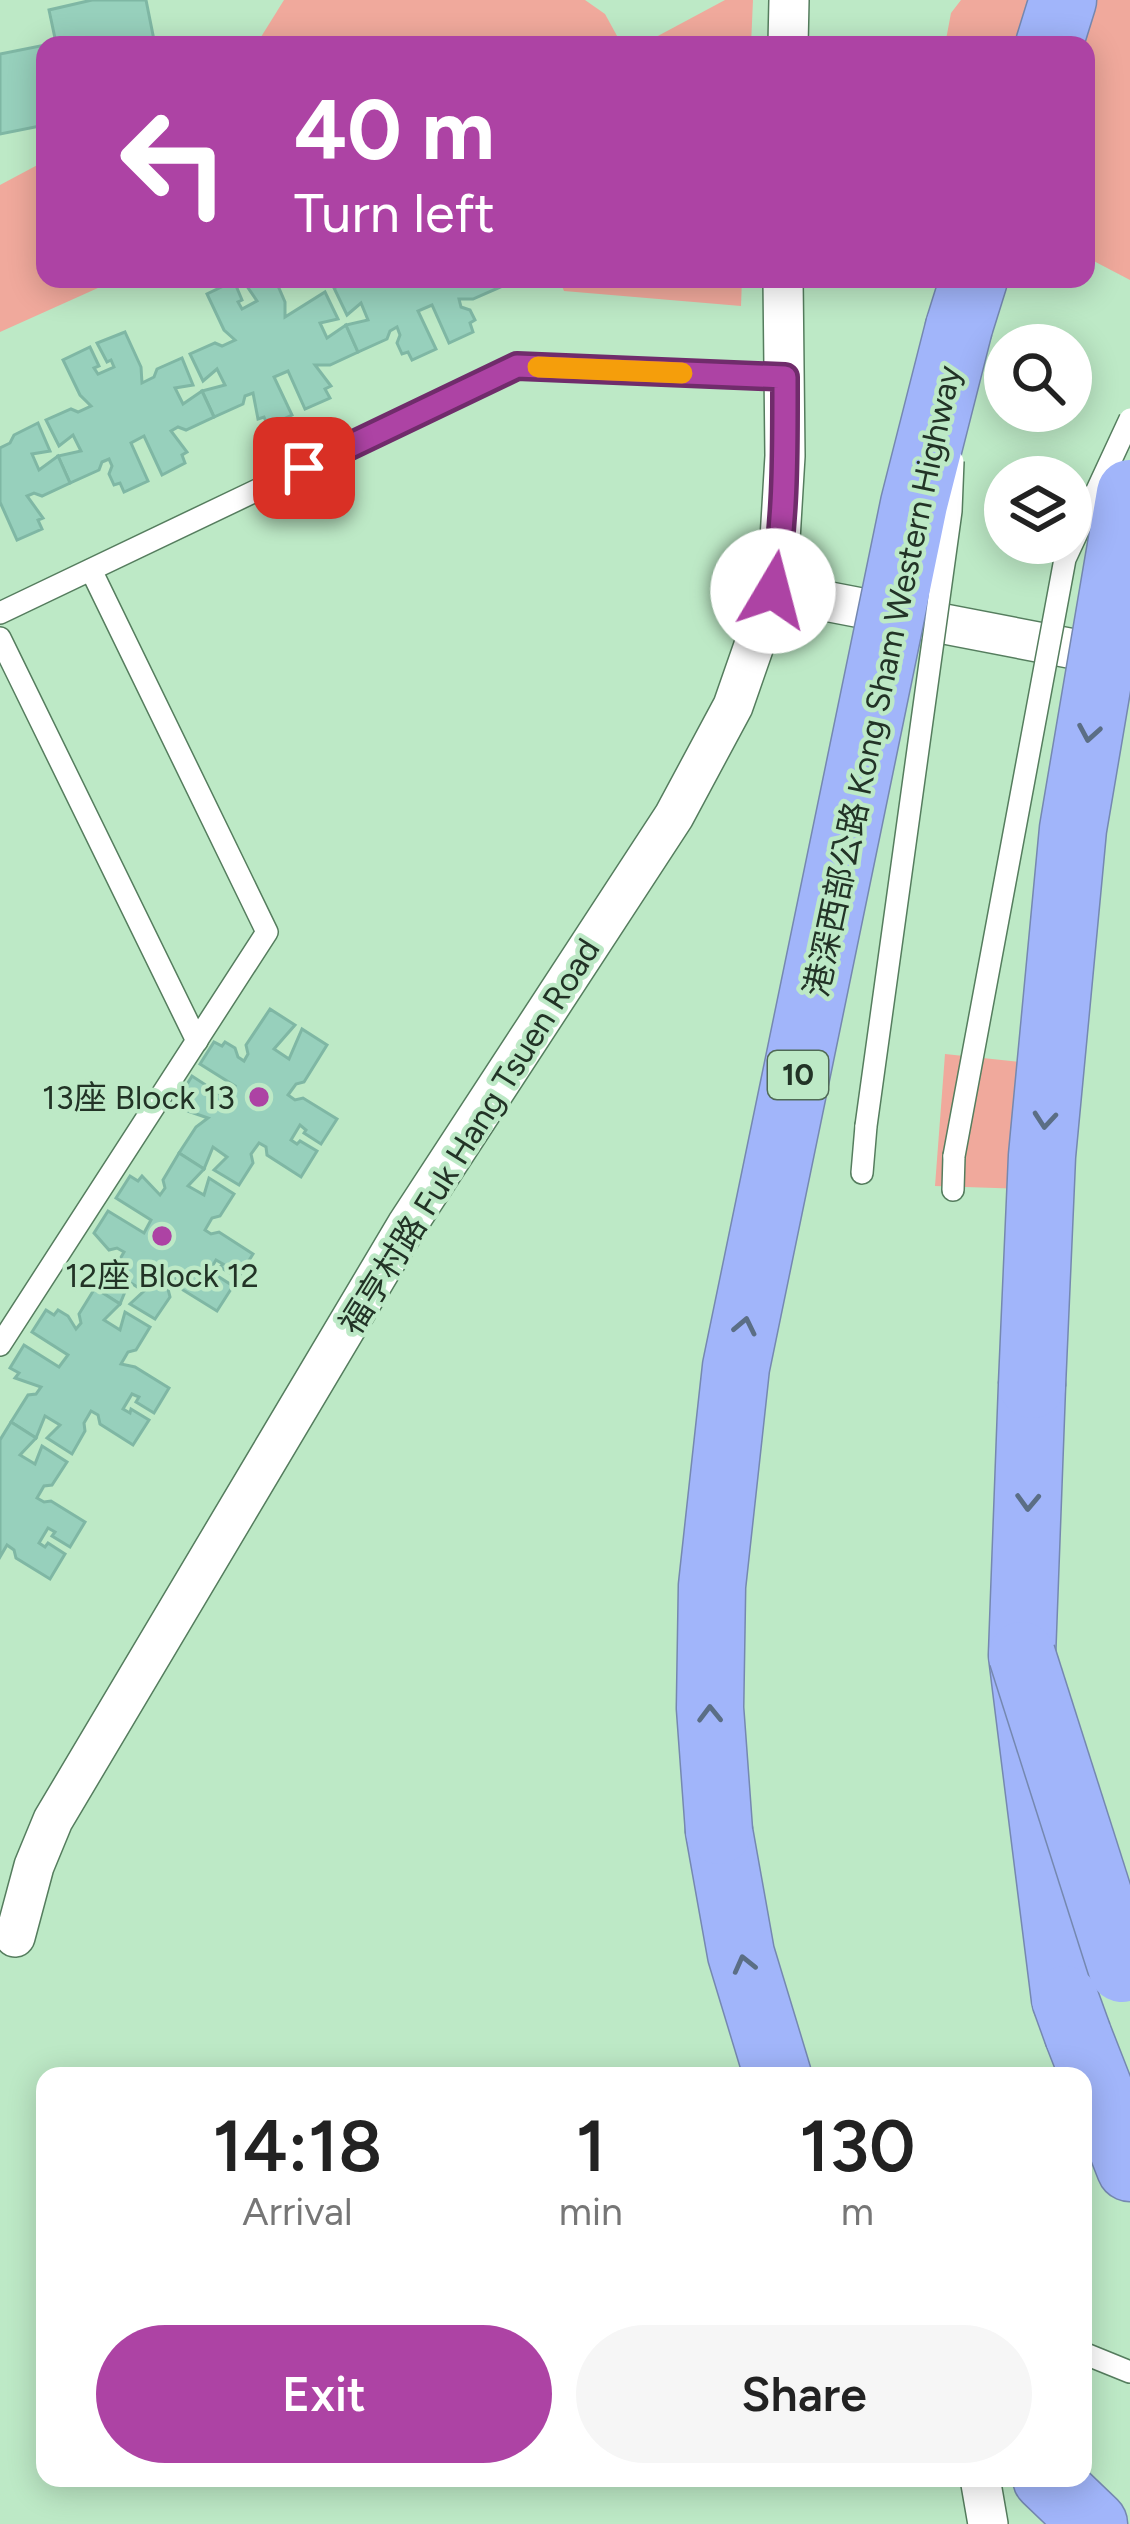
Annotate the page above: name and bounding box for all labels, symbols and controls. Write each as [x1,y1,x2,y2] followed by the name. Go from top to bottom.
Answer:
[294,79,495,180] text: 40 m
[96,84,252,240] icon: left
[294,181,495,246] text: Turn left
[984,324,1092,564] map controls
[984,324,1092,432] button: search
[796,361,969,1000] street label: 港深西部公路 Kong Sham Western Highway
[253,417,355,519] pin
[271,435,337,501] icon: arrive
[984,456,1092,564] button: layers
[710,528,836,654] position arrow
[1077,722,1102,742] one-way arrow
[331,931,608,1341] street label: 福亨村路 Fuk Hang Tsuen Road
[768,1051,828,1099] road number: 10
[42,1078,235,1117] place label: 13座 Block 13
[246,1084,272,1110] marker: 13座 Block 13
[1033,1111,1058,1130] one-way arrow
[149,1223,175,1249] marker: 12座 Block 12
[65,1256,259,1295] place label: 12座 Block 12
[731,1317,756,1337] one-way arrow
[1015,1493,1041,1512] one-way arrow
[698,1704,724,1723] one-way arrow
[733,1955,758,1975] one-way arrow
[212,2103,382,2189] text: 14:18
[576,2103,606,2189] text: 1
[799,2103,916,2189] text: 130
[242,2188,352,2235] text: Arrival
[559,2188,623,2235] text: min
[841,2188,874,2235] text: m
[96,2325,552,2463] button: Exit
[576,2325,1032,2463] button: Share

